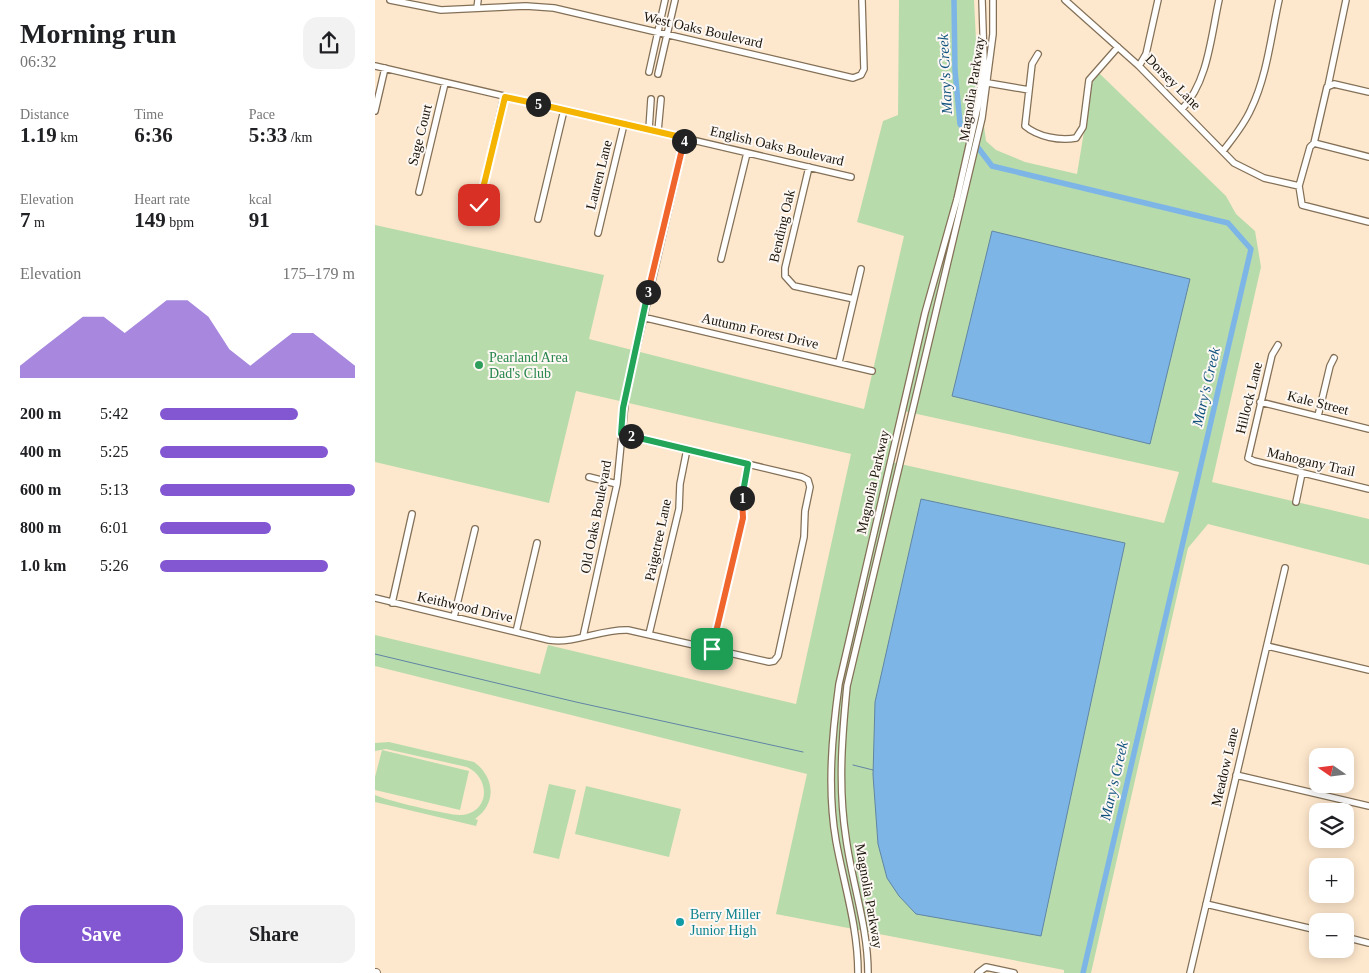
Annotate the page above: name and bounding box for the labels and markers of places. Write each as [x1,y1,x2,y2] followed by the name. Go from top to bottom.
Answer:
[525,92,551,116] pin: 5
[671,128,697,154] pin: 4
[458,184,500,226] pin
[635,280,661,304] pin: 3
[489,350,569,381] place label: Pearland Area Dad's Club
[473,359,485,371] marker: Pearland Area Dad's Club
[619,424,643,448] pin: 2
[729,486,755,510] pin: 1
[691,628,733,670] pin
[690,907,761,938] place label: Berry Miller Junior High
[674,916,686,928] marker: Berry Miller Junior High

